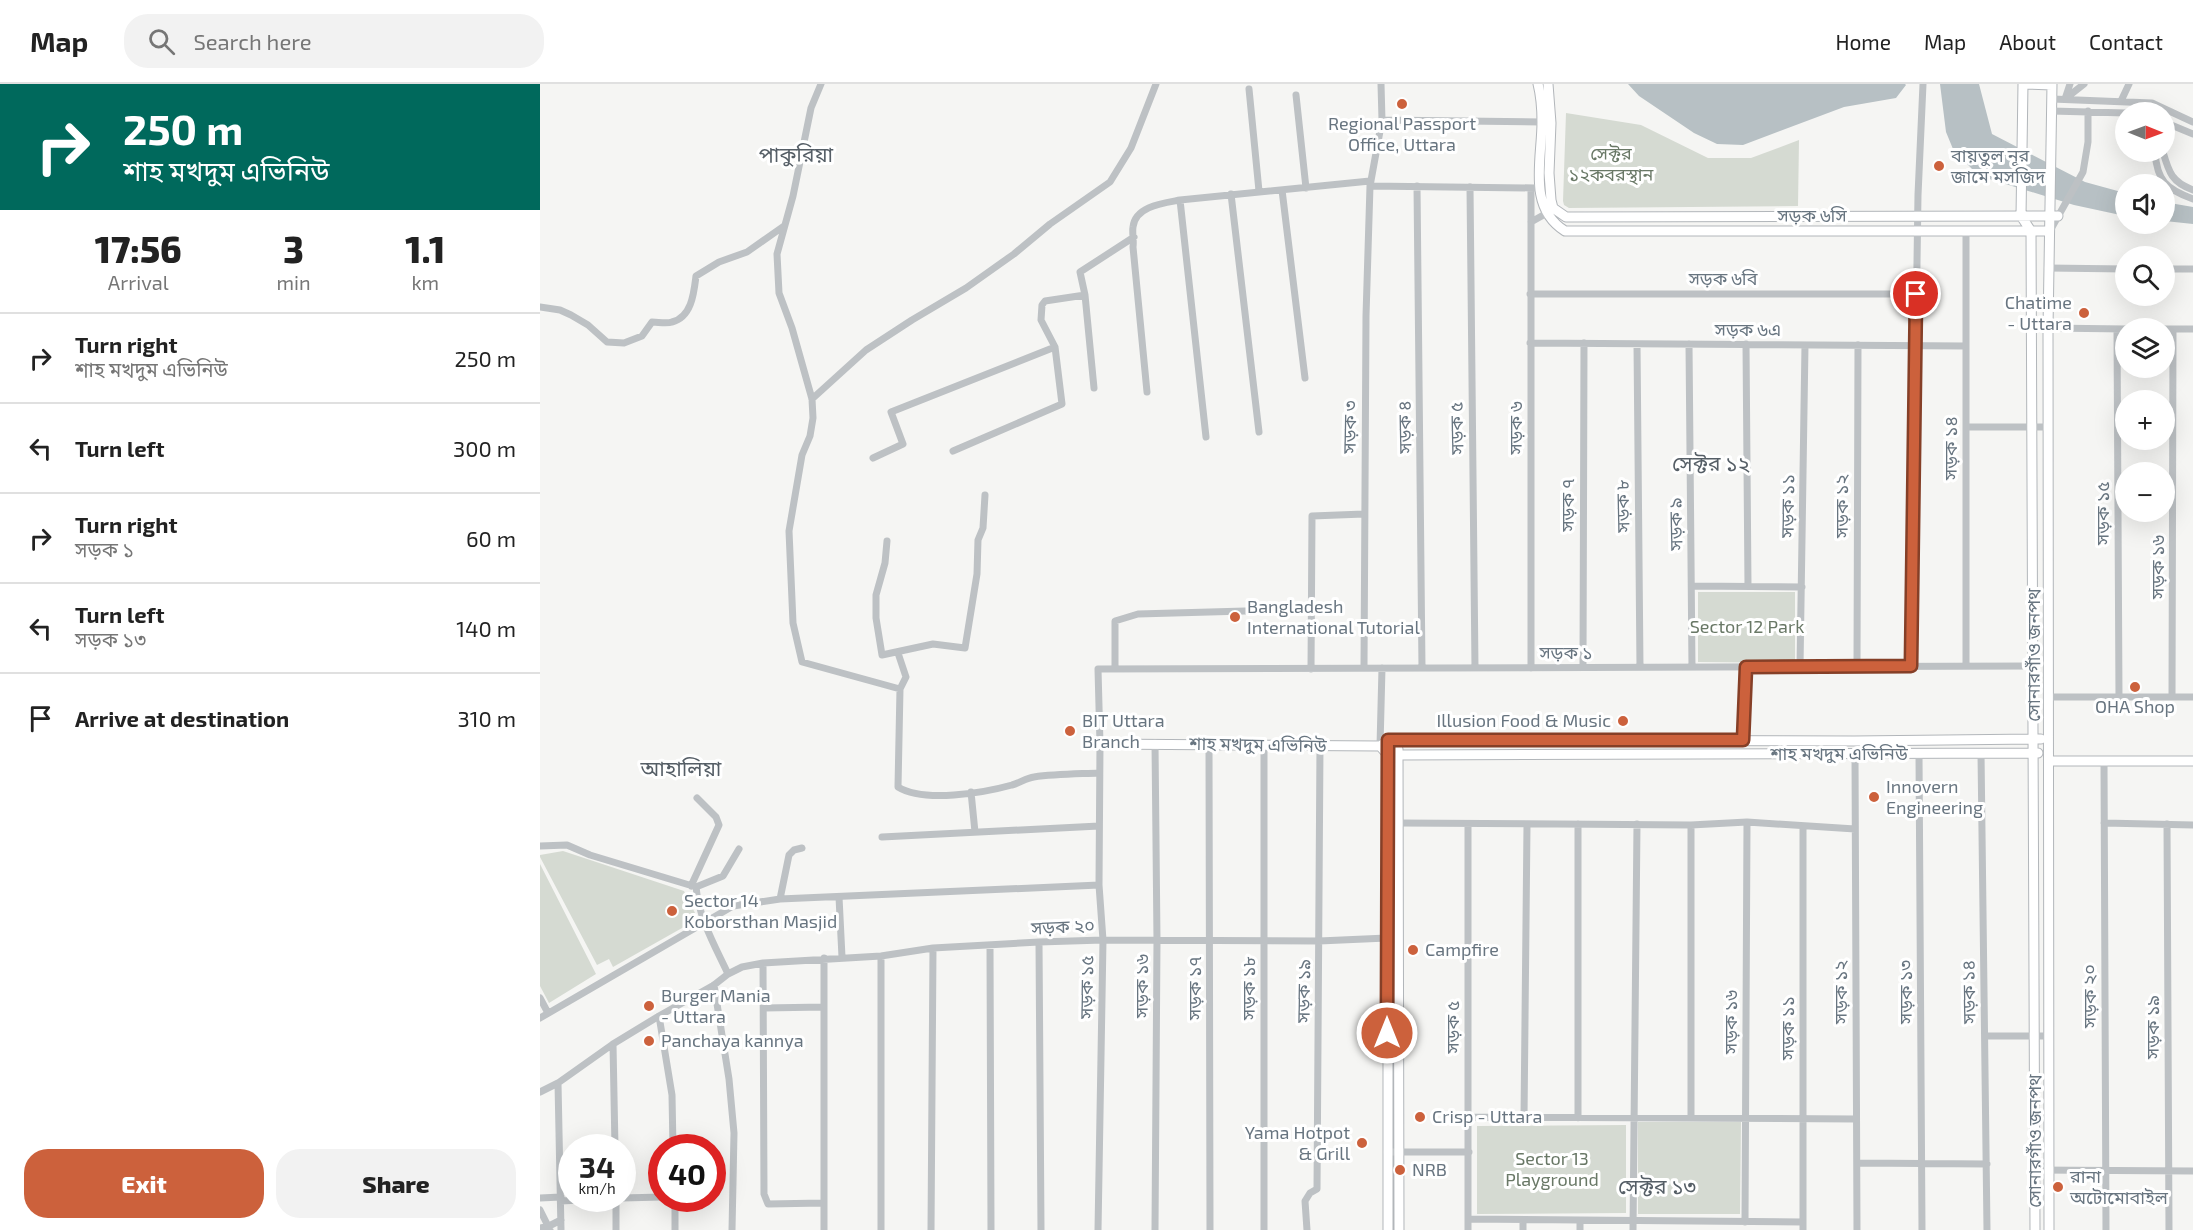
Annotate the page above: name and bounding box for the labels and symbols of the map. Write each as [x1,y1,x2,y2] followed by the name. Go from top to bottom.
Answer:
[1395,97,1409,111] marker: Regional Passport Office, Uttara
[2115,102,2175,162] north arrow
[1328,112,1476,155] place label: Regional Passport Office, Uttara
[759,141,834,167] district label: পাকুরিয়া
[1569,142,1655,185] park label: সেক্টর ১২কবরস্থান
[1950,144,2046,187] place label: বায়তুল নূর জামে মসজিদ
[1932,159,1946,173] marker: বায়তুল নূর জামে মসজিদ
[1776,204,1847,226] street label: সড়ক ৬সি
[1688,267,1758,289] street label: সড়ক ৬বি
[1890,268,1941,319] pin
[2005,291,2072,334] place label: Chatime - Uttara
[2077,306,2091,320] marker: Chatime - Uttara
[1714,318,1781,340] street label: সড়ক ৬এ
[1338,400,1360,455] street label: সড়ক ৩
[1393,400,1415,455] street label: সড়ক ৪
[1445,401,1467,456] street label: সড়ক ৫
[1504,401,1526,456] street label: সড়ক ৬
[1939,416,1961,481] street label: সড়ক ১৪
[1672,450,1751,475] district label: সেক্টর ১২
[1775,474,1799,539] street label: সড়ক ১১
[1830,474,1852,539] street label: সড়ক ১২
[1556,478,1578,533] street label: সড়ক ৭
[1611,479,1633,534] street label: সড়ক ৮
[2091,481,2113,546] street label: সড়ক ১৫
[1664,497,1686,552] street label: সড়ক ৯
[2146,535,2168,600] street label: সড়ক ১৬
[2022,588,2044,722] street label: সোনারগাঁও জনপথ
[1247,595,1420,638] place label: Bangladesh International Tutorial
[1228,610,1242,624] marker: Bangladesh International Tutorial
[1690,615,1804,637] park label: Sector 12 Park
[1538,641,1593,663] street label: সড়ক ১
[2128,680,2142,694] marker: OHA Shop
[2095,695,2175,717] place label: OHA Shop
[1082,709,1165,752] place label: BIT Uttara Branch
[1436,709,1611,731] place label: Illusion Food & Music
[1616,714,1630,728] marker: Illusion Food & Music
[1063,724,1077,738] marker: BIT Uttara Branch
[1188,732,1327,756] street label: শাহ মখদুম এভিনিউ
[1769,742,1908,764] street label: শাহ মখদুম এভিনিউ
[640,755,722,780] district label: আহালিয়া
[1886,775,1983,818] place label: Innovern Engineering
[1867,790,1881,804] marker: Innovern Engineering
[684,889,837,932] place label: Sector 14 Koborsthan Masjid
[665,904,679,918] marker: Sector 14 Koborsthan Masjid
[1029,913,1095,939] street label: সড়ক ২০
[1425,938,1499,960] place label: Campfire
[1406,943,1420,957] marker: Campfire
[1130,954,1152,1019] street label: সড়ক ১৬
[1074,955,1098,1020] street label: সড়ক ১৫
[1183,956,1205,1021] street label: সড়ক ১৭
[1237,956,1259,1021] street label: সড়ক ১৮
[1291,959,1315,1024] street label: সড়ক ১৯
[1829,960,1851,1025] street label: সড়ক ১২
[1894,960,1916,1025] street label: সড়ক ১৩
[1956,960,1980,1025] street label: সড়ক ১৪
[2078,964,2100,1029] street label: সড়ক ২০
[661,984,771,1027] place label: Burger Mania - Uttara
[1719,990,1741,1055] street label: সড়ক ১৬
[2141,995,2163,1060] street label: সড়ক ১৯
[1776,996,1798,1061] street label: সড়ক ১১
[642,999,656,1013] marker: Burger Mania - Uttara
[1441,1000,1463,1055] street label: সড়ক ৫
[1355,1001,1419,1065] position arrow
[661,1029,804,1051] place label: Panchaya kannya
[642,1034,656,1048] marker: Panchaya kannya
[2023,1074,2045,1208] street label: সোনারগাঁও জনপথ
[1432,1105,1542,1127] place label: Crisp - Uttara
[1413,1110,1427,1124] marker: Crisp - Uttara
[1245,1121,1351,1164] place label: Yama Hotpot & Grill
[648,1134,726,1212] speed limit sign: 40
[1355,1136,1369,1150] marker: Yama Hotpot & Grill
[1505,1147,1599,1190] park label: Sector 13 Playground
[1412,1158,1447,1180] place label: NRB
[1393,1163,1407,1177] marker: NRB
[2069,1165,2169,1208] place label: রানা অটোমোবাইল
[1618,1173,1696,1198] district label: সেক্টর ১৩
[2051,1180,2065,1194] marker: রানা অটোমোবাইল

